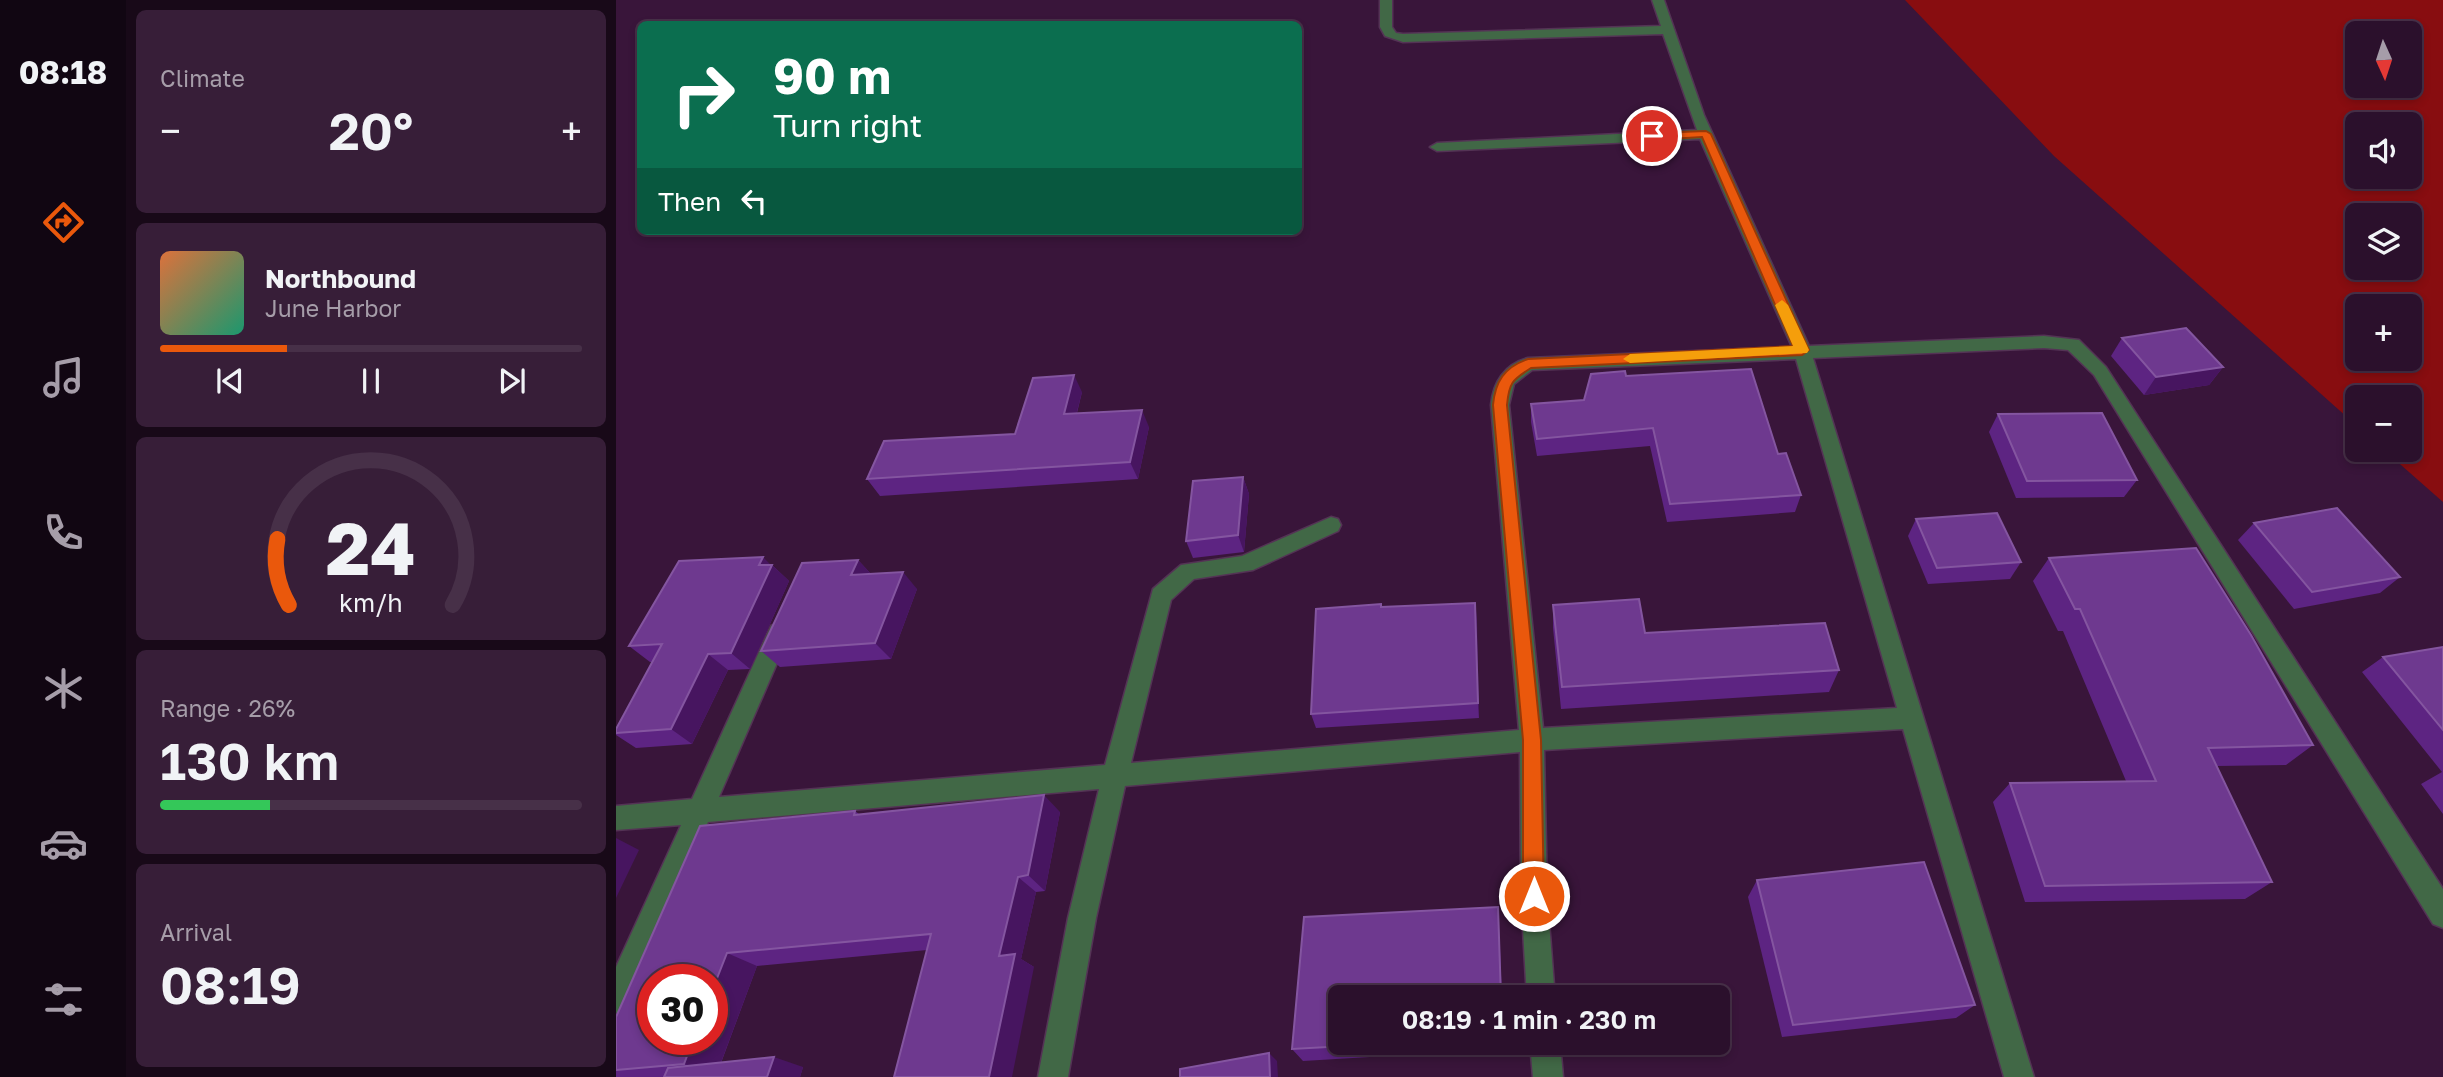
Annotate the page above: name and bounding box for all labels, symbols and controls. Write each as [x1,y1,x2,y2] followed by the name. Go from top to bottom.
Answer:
[2345,21,2422,98] north arrow
[2345,21,2422,462] map controls
[773,46,891,105] text: 90 m
[658,49,749,140] icon: right
[19,53,107,91] text: 08:18
[160,64,245,92] text: Climate
[329,99,413,161] text: 20°
[773,106,922,144] text: Turn right
[1622,106,1682,166] pin
[160,108,181,153] text: −
[561,108,582,153] text: +
[2345,112,2422,189] button: sound
[1633,117,1671,155] icon: arrive
[735,182,773,220] icon: left
[658,186,721,217] text: Then
[39,198,88,247] icon: directions
[2345,203,2422,280] button: layers
[265,263,416,294] text: Northbound
[265,294,401,322] text: June Harbor
[2345,294,2422,371] button: +
[39,353,88,402] icon: music
[211,362,249,400] icon: previous
[352,362,390,400] icon: pause
[493,362,531,400] icon: next
[2345,385,2422,462] button: −
[326,504,416,591] text: 24
[39,508,88,557] icon: phone
[339,586,403,617] text: km/h
[39,664,88,713] icon: climate
[160,694,295,722] text: Range · 26%
[160,729,339,791] text: 130 km
[39,819,88,868] icon: car
[1497,859,1571,933] position arrow
[160,918,232,946] text: Arrival
[160,953,301,1015] text: 08:19
[637,964,728,1055] speed limit sign: 30
[39,975,88,1024] icon: filters
[1402,1004,1656,1035] text: 08:19 · 1 min · 230 m

